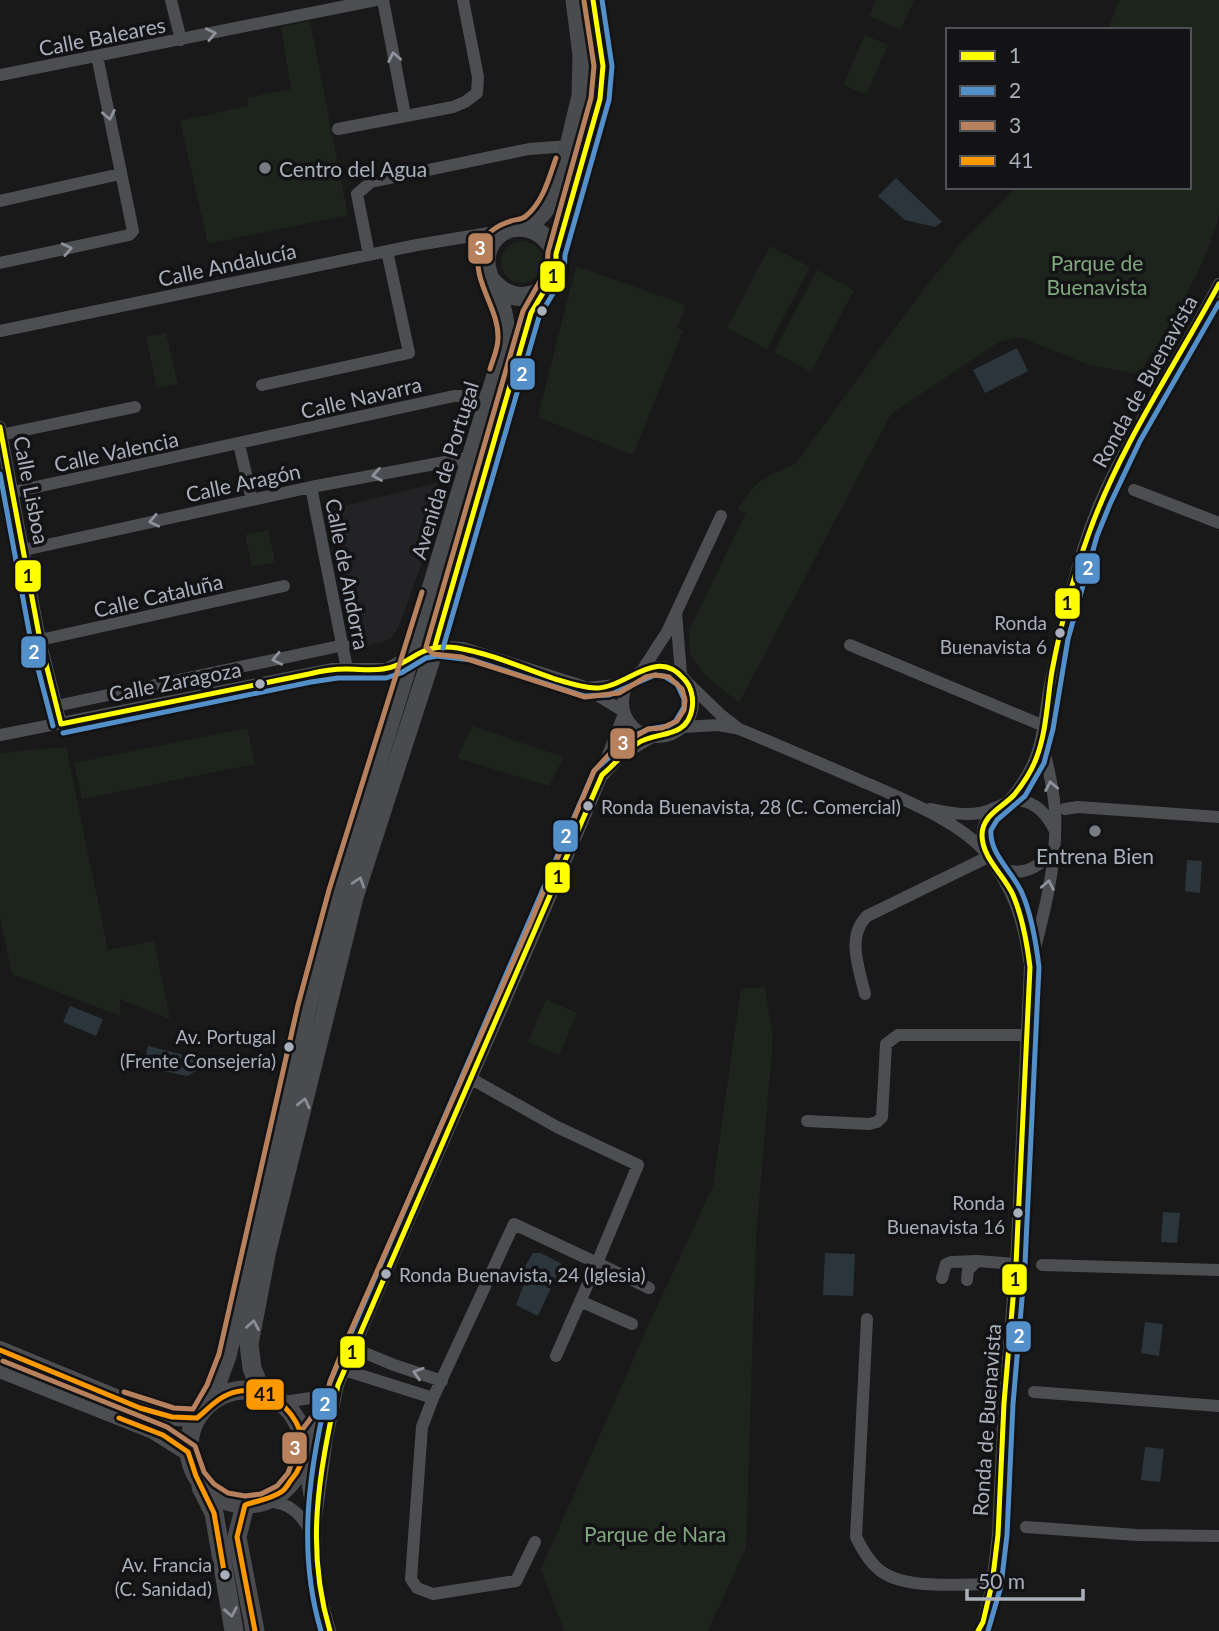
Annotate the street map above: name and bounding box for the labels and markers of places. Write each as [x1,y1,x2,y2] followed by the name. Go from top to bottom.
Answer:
[279,156,427,181] place label: Centro del Agua
[257,160,273,176] marker: Centro del Agua
[535,304,549,318] unlabelled marker
[940,611,1047,658] place label: Ronda Buenavista 6
[1053,626,1067,640] marker: Ronda Buenavista 6
[253,677,267,691] unlabelled marker
[601,795,901,818] place label: Ronda Buenavista, 28 (C. Comercial)
[581,799,595,813] marker: Ronda Buenavista, 28 (C. Comercial)
[1087,823,1103,839] marker: Entrena Bien
[1036,843,1154,868] place label: Entrena Bien
[120,1025,276,1072] place label: Av. Portugal (Frente Consejería)
[282,1040,296,1054] marker: Av. Portugal (Frente Consejería)
[887,1191,1005,1238] place label: Ronda Buenavista 16
[1011,1206,1025,1220] marker: Ronda Buenavista 16
[399,1263,646,1286] place label: Ronda Buenavista, 24 (Iglesia)
[379,1267,393,1281] marker: Ronda Buenavista, 24 (Iglesia)
[115,1553,212,1600] place label: Av. Francia (C. Sanidad)
[218,1568,232,1582] marker: Av. Francia (C. Sanidad)

